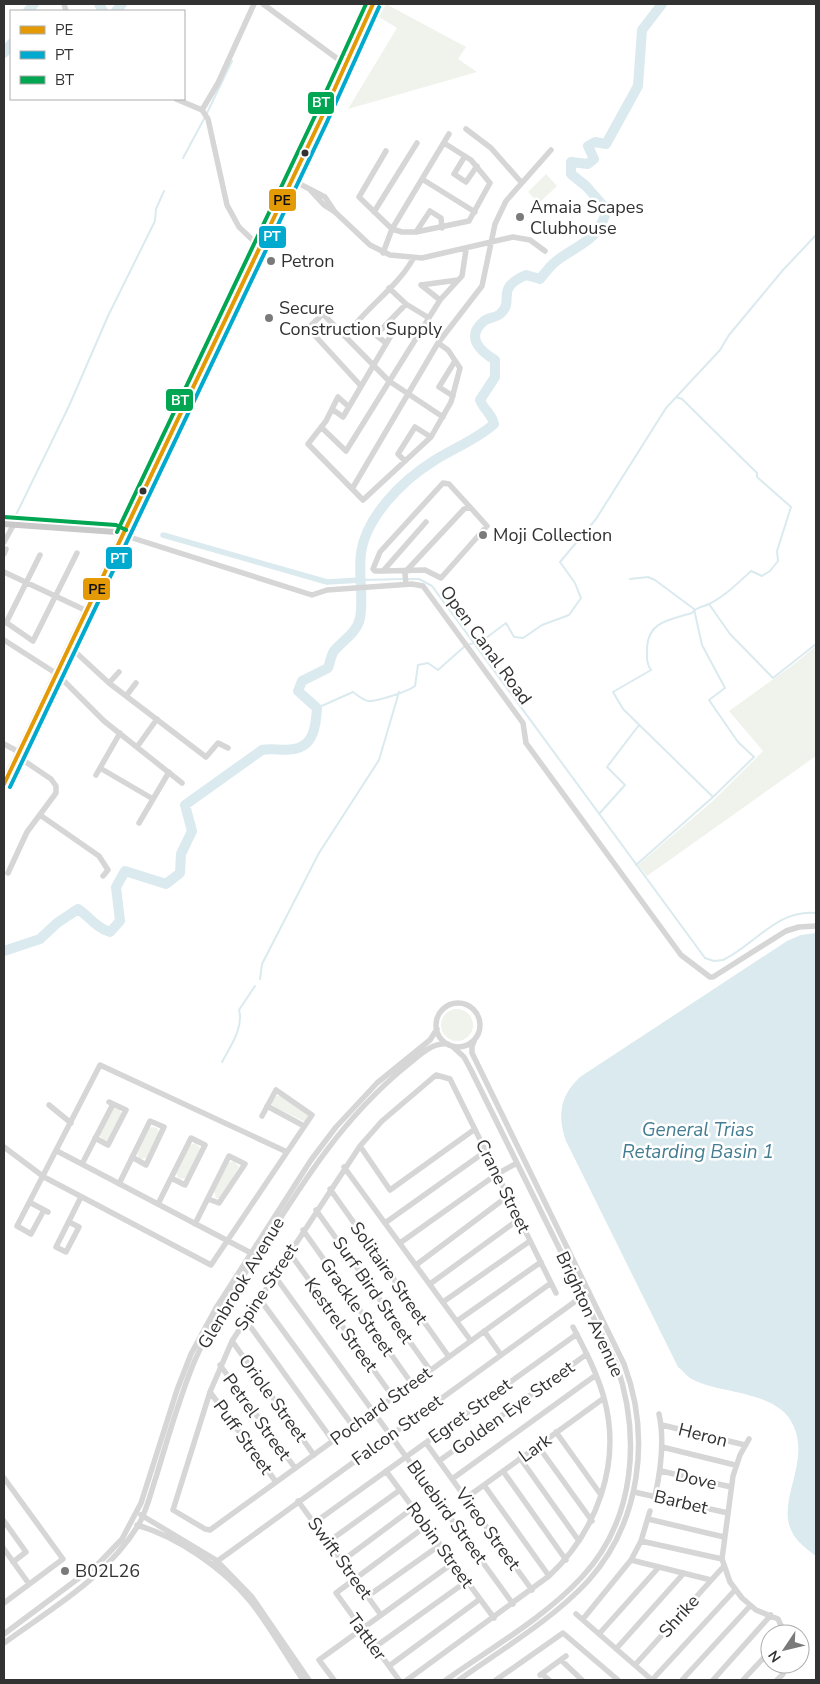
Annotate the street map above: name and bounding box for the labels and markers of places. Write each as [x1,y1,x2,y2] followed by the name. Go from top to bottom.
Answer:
[300,148,310,158] unlabelled marker
[530,195,644,240] place label: Amaia Scapes Clubhouse
[514,211,526,223] marker: Amaia Scapes Clubhouse
[281,249,334,273] place label: Petron
[265,255,277,267] marker: Petron
[279,296,443,341] place label: Secure Construction Supply
[263,312,275,324] marker: Secure Construction Supply
[138,486,148,496] unlabelled marker
[493,523,612,547] place label: Moji Collection
[477,529,489,541] marker: Moji Collection
[75,1559,140,1583] place label: B02L26
[59,1565,71,1577] marker: B02L26

